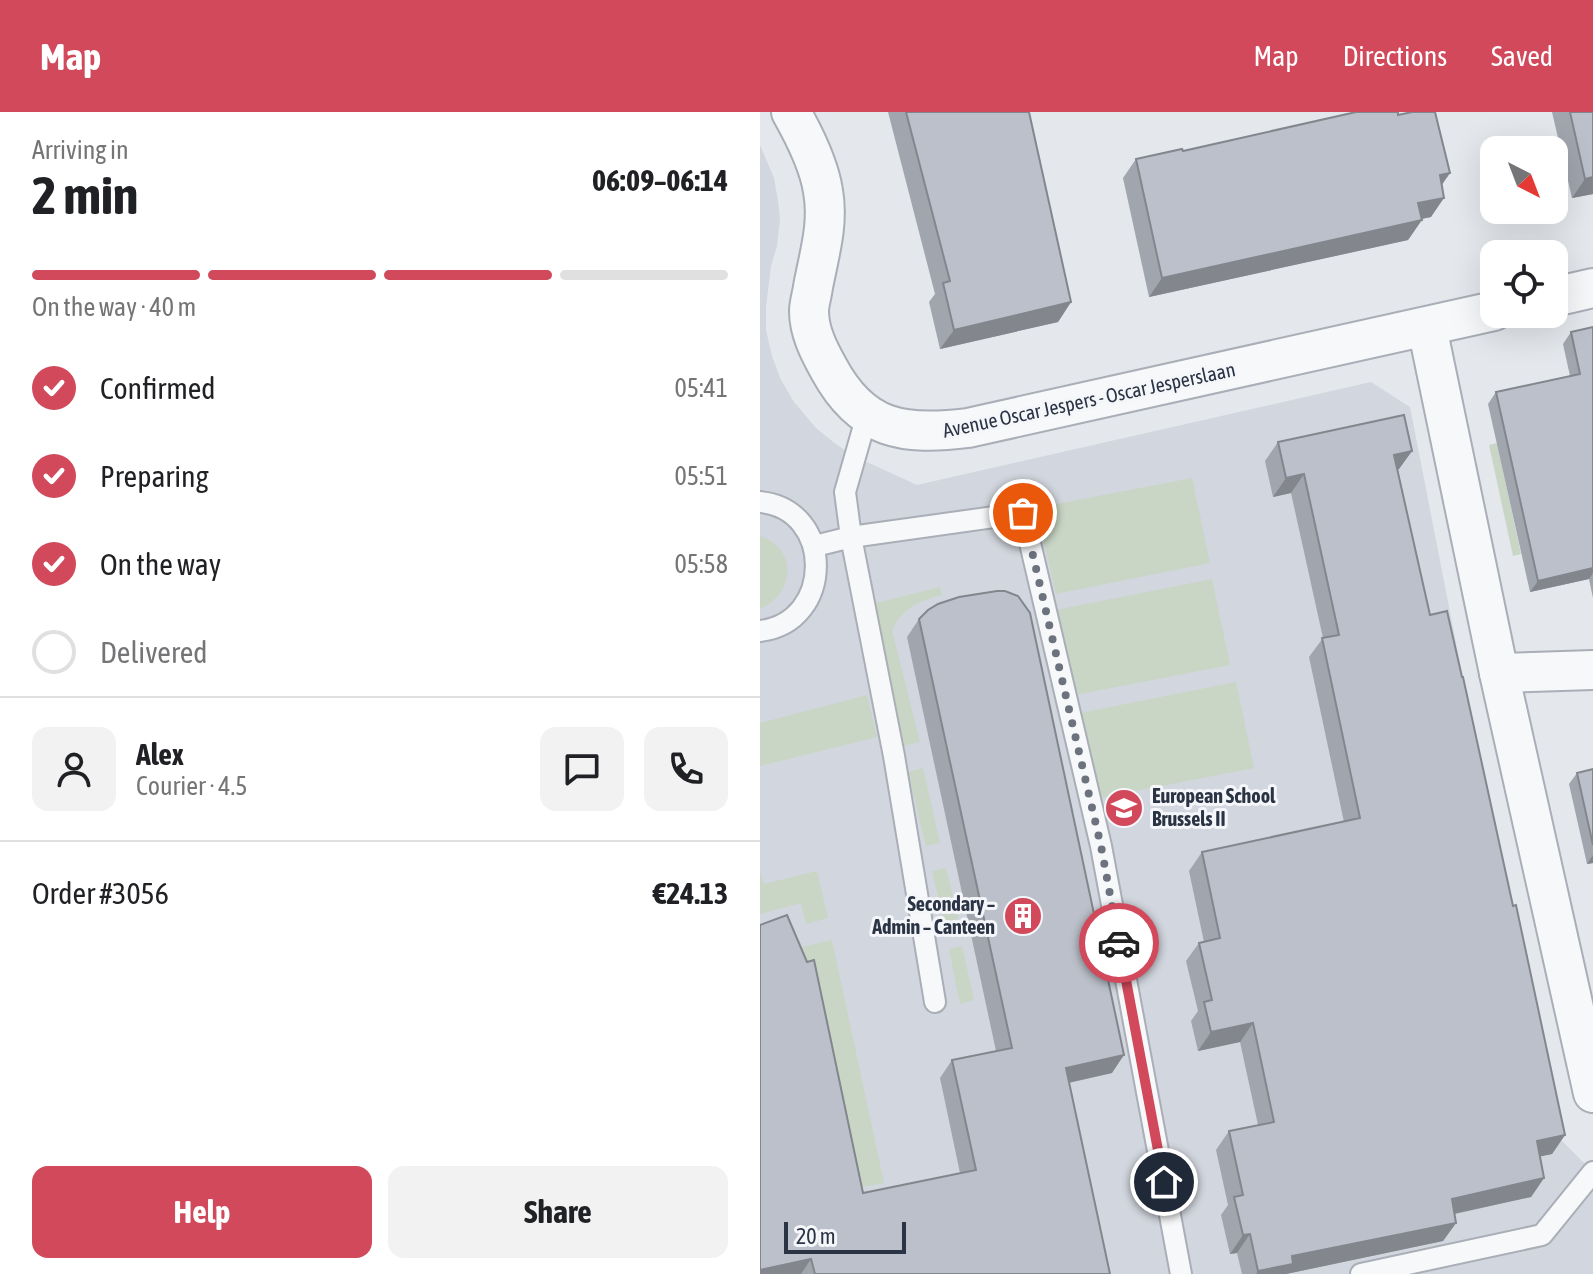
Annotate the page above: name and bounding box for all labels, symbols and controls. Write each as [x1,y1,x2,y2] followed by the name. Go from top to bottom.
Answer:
[40,35,101,78] text: Map
[1254,40,1299,72] text: Map
[1343,40,1447,72] text: Directions
[1491,40,1553,72] text: Saved
[32,135,129,165] text: Arriving in
[1480,136,1568,224] north arrow
[1480,136,1568,328] map controls
[592,163,728,197] text: 06:09–06:14
[32,165,138,225] text: 2 min
[1480,240,1568,328] button: locate
[32,292,196,322] text: On the way · 40 m
[941,357,1237,442] street label: Avenue Oscar Jespers - Oscar Jesperslaan
[32,366,76,410] icon: check
[100,371,215,405] text: Confirmed
[674,373,728,403] text: 05:41
[32,454,76,498] icon: check
[100,459,209,493] text: Preparing
[674,461,728,491] text: 05:51
[989,479,1057,547] pin
[1001,491,1045,535] icon: bag
[32,542,76,586] icon: check
[100,547,221,581] text: On the way
[674,549,728,579] text: 05:58
[100,635,208,669] text: Delivered
[32,727,116,811] button: person
[540,727,624,811] button: chat
[644,727,728,811] button: phone
[136,737,184,771] text: Alex
[136,771,247,801] text: Courier · 4.5
[1152,784,1276,830] place label: European School Brussels II
[1103,787,1145,829] school or university icon: European School Brussels II
[32,876,169,910] text: Order #3056
[653,876,728,910] text: €24.13
[871,892,995,938] place label: Secondary – Admin – Canteen
[1002,895,1044,937] building icon: Secondary – Admin – Canteen
[1079,903,1159,983] courier
[1097,921,1141,965] icon: car
[1130,1148,1198,1216] pin
[1142,1160,1186,1204] icon: home
[32,1166,372,1258] button: Help
[388,1166,728,1258] button: Share
[784,1218,906,1254] scale bar
[796,1223,836,1249] text: 20 m

